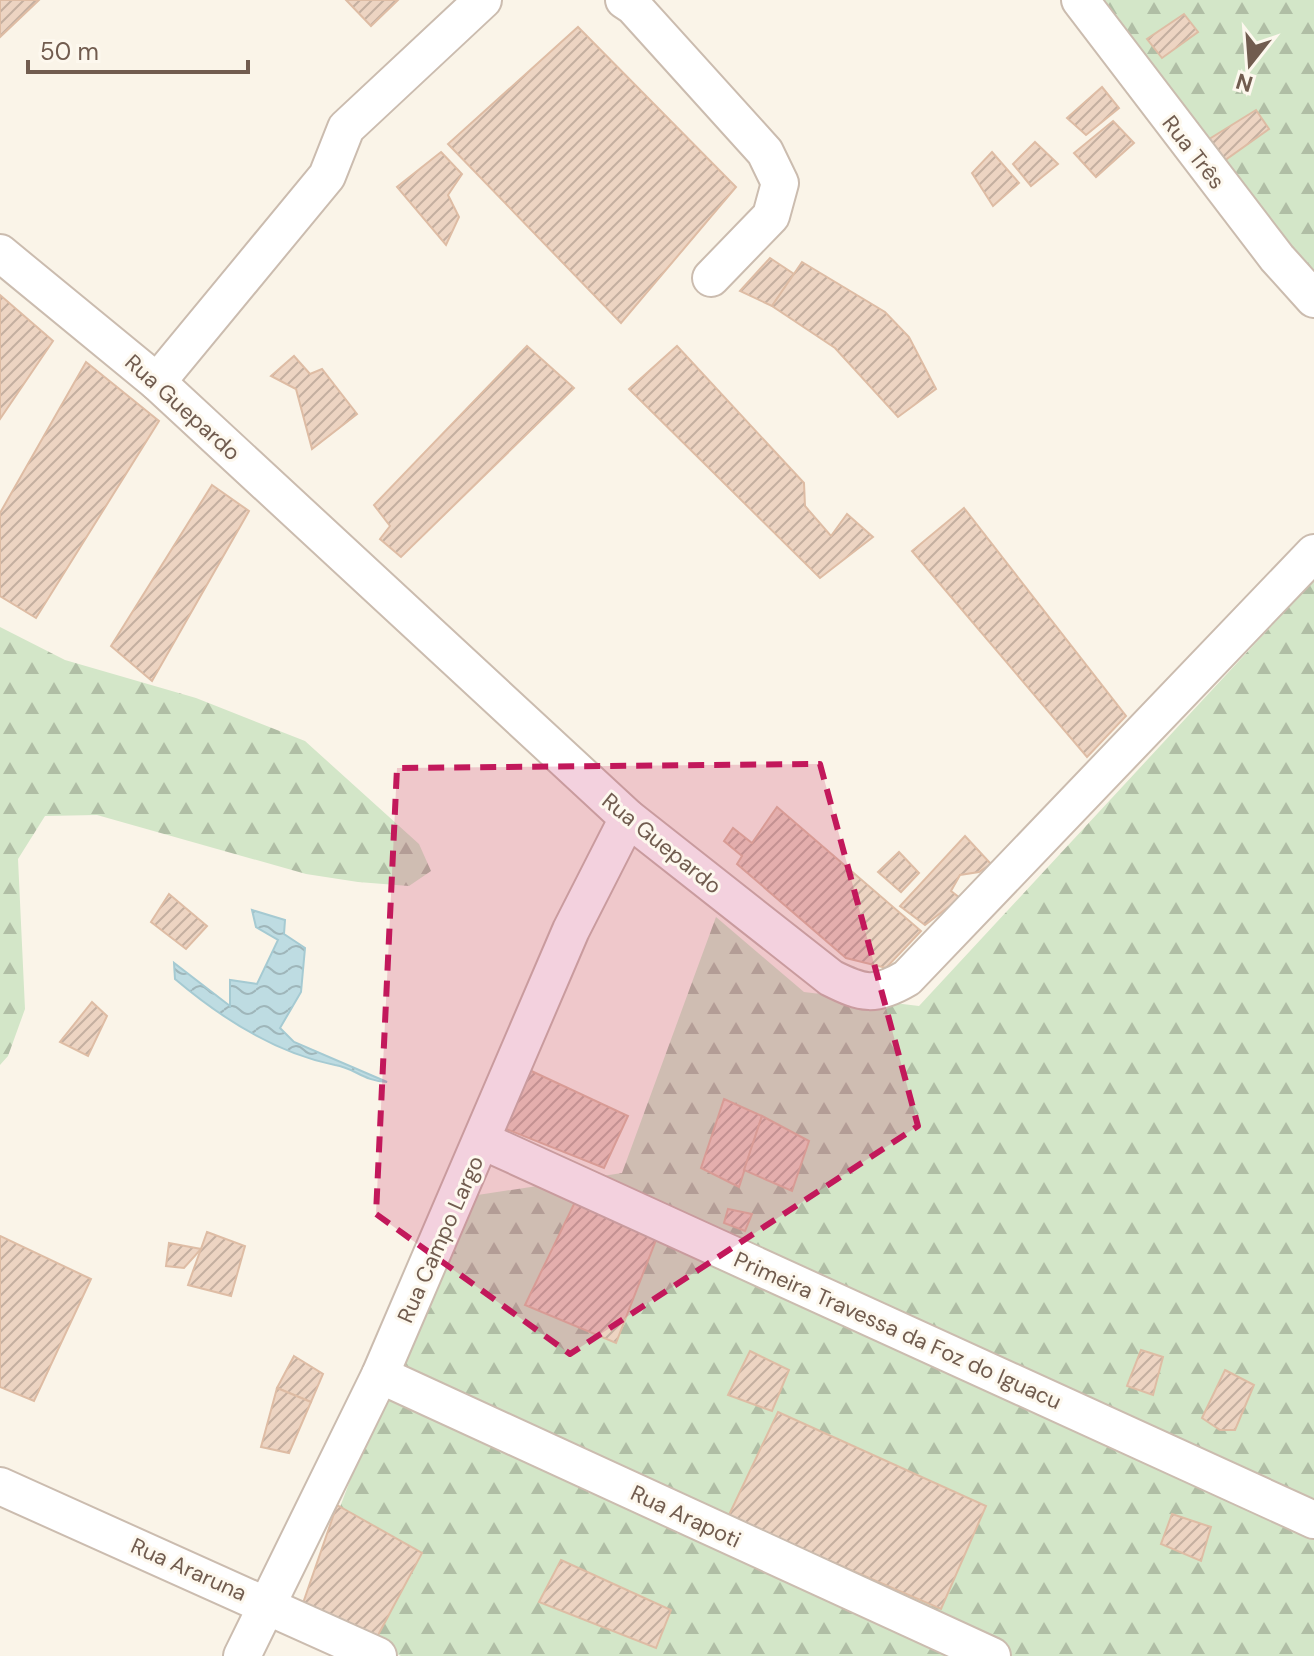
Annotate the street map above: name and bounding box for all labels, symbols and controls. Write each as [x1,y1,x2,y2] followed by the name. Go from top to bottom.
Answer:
[28,24,248,74] scale bar
[1210,24,1290,104] north arrow
[40,36,99,67] text: 50 m
[1232,66,1256,99] text: N
[1156,110,1231,195] street label: Rua Três
[119,348,246,467] street label: Rua Guepardo
[596,786,727,900] street label: Rua Guepardo
[391,1151,490,1327] street label: Rua Campo Largo
[730,1245,1066,1416] street label: Primeira Travessa da Foz do Iguacu
[626,1478,746,1555] street label: Rua Arapoti
[126,1531,251,1608] street label: Rua Araruna

